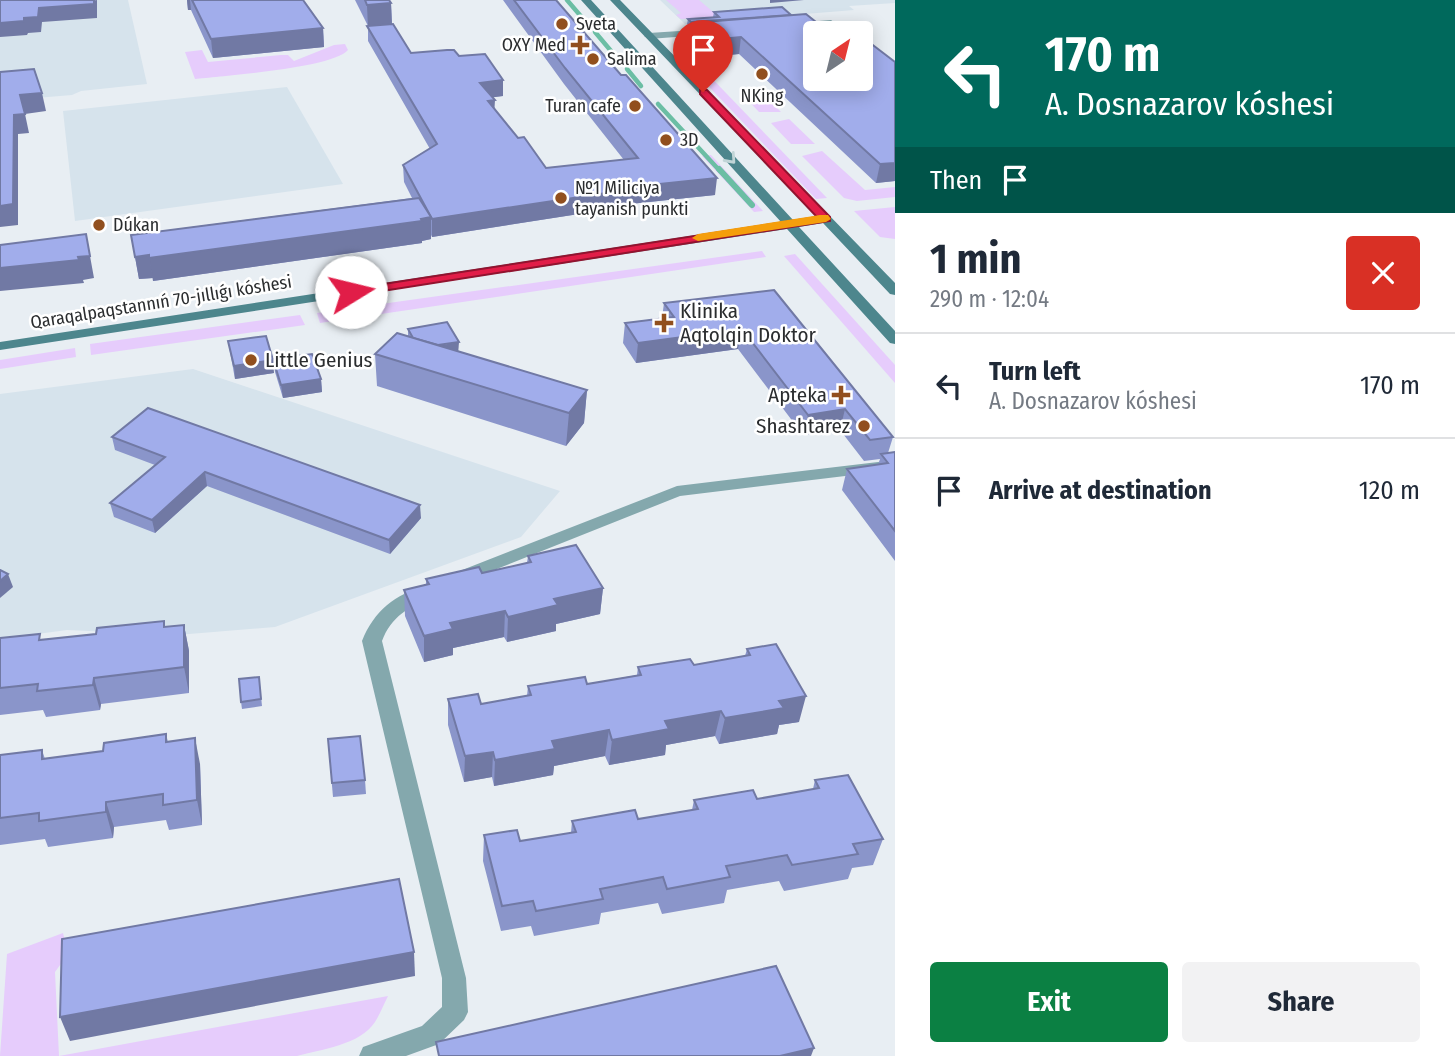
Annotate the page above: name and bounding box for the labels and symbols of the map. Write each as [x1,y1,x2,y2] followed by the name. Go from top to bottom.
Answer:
[576,13,616,35] place label: Sveta
[554,16,570,32] marker: Sveta
[673,20,733,92] pin
[803,21,873,91] north arrow
[502,34,566,56] place label: OXY Med
[572,37,588,53] marker: OXY Med
[607,48,657,70] place label: Salima
[585,51,601,67] marker: Salima
[754,66,770,82] marker: NKing
[741,85,784,107] place label: NKing
[545,95,621,117] place label: Turan cafe
[627,98,643,114] marker: Turan cafe
[680,129,699,151] place label: 3D
[658,132,674,148] marker: 3D
[723,151,735,164] one-way arrow
[575,177,689,220] place label: №1 Miliciya tayanish punkti
[553,190,569,206] marker: №1 Miliciya tayanish punkti
[113,214,159,236] place label: Dúkan
[91,217,107,233] marker: Dúkan
[314,255,388,329] position arrow
[29,270,293,334] street label: Qaraqalpaqstannıń 70-jıllıǵı kóshesi
[680,298,817,348] place label: Klinika Aqtolqin Doktor
[654,313,674,333] marker: Klinika Aqtolqin Doktor
[265,347,373,373] place label: Little Genius
[243,352,259,368] marker: Little Genius
[768,382,827,408] place label: Apteka
[833,387,849,403] marker: Apteka
[756,413,850,439] place label: Shashtarez
[856,418,872,434] marker: Shashtarez

